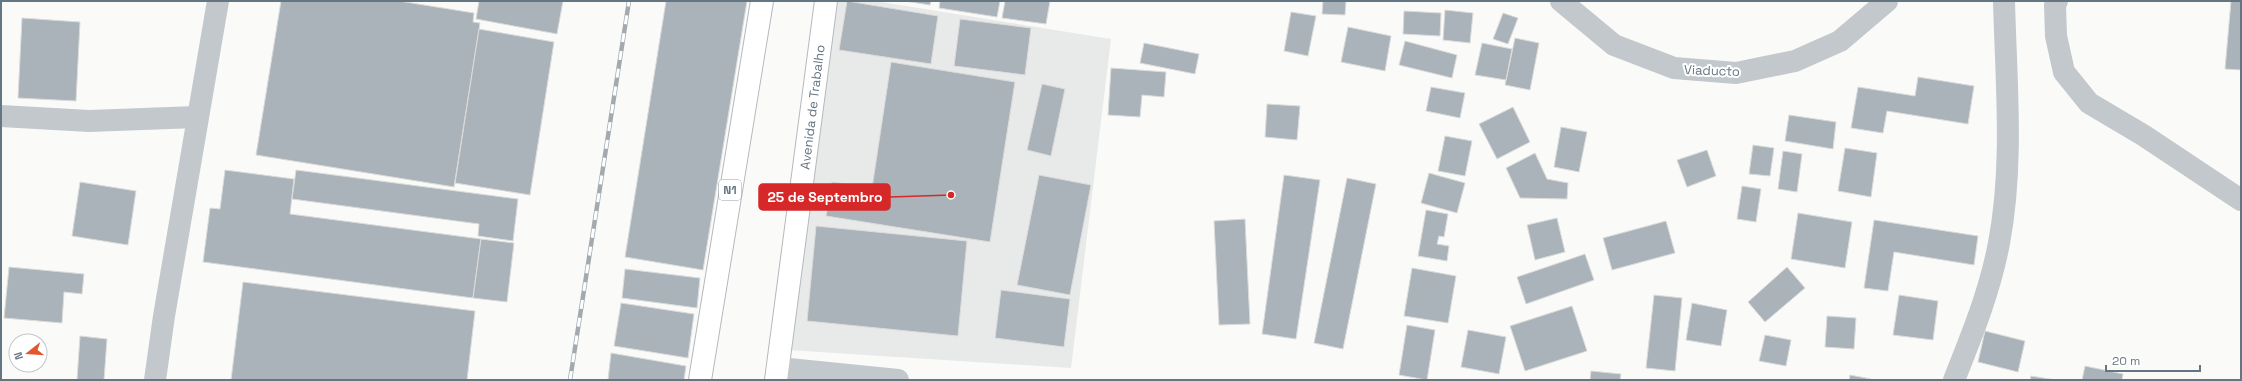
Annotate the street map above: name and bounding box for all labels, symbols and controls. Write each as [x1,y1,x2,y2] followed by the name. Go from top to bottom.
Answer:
[796,44,829,170] street label: Avenida de Trabalho
[1684,61,1740,80] street label: Viaducto
[719,180,741,200] road number: N1
[759,184,890,210] callout: 25 de Septembro
[767,188,883,206] text: 25 de Septembro
[8,333,48,373] north arrow
[2106,347,2200,373] scale bar
[11,350,26,361] text: N
[2112,353,2140,369] text: 20 m

